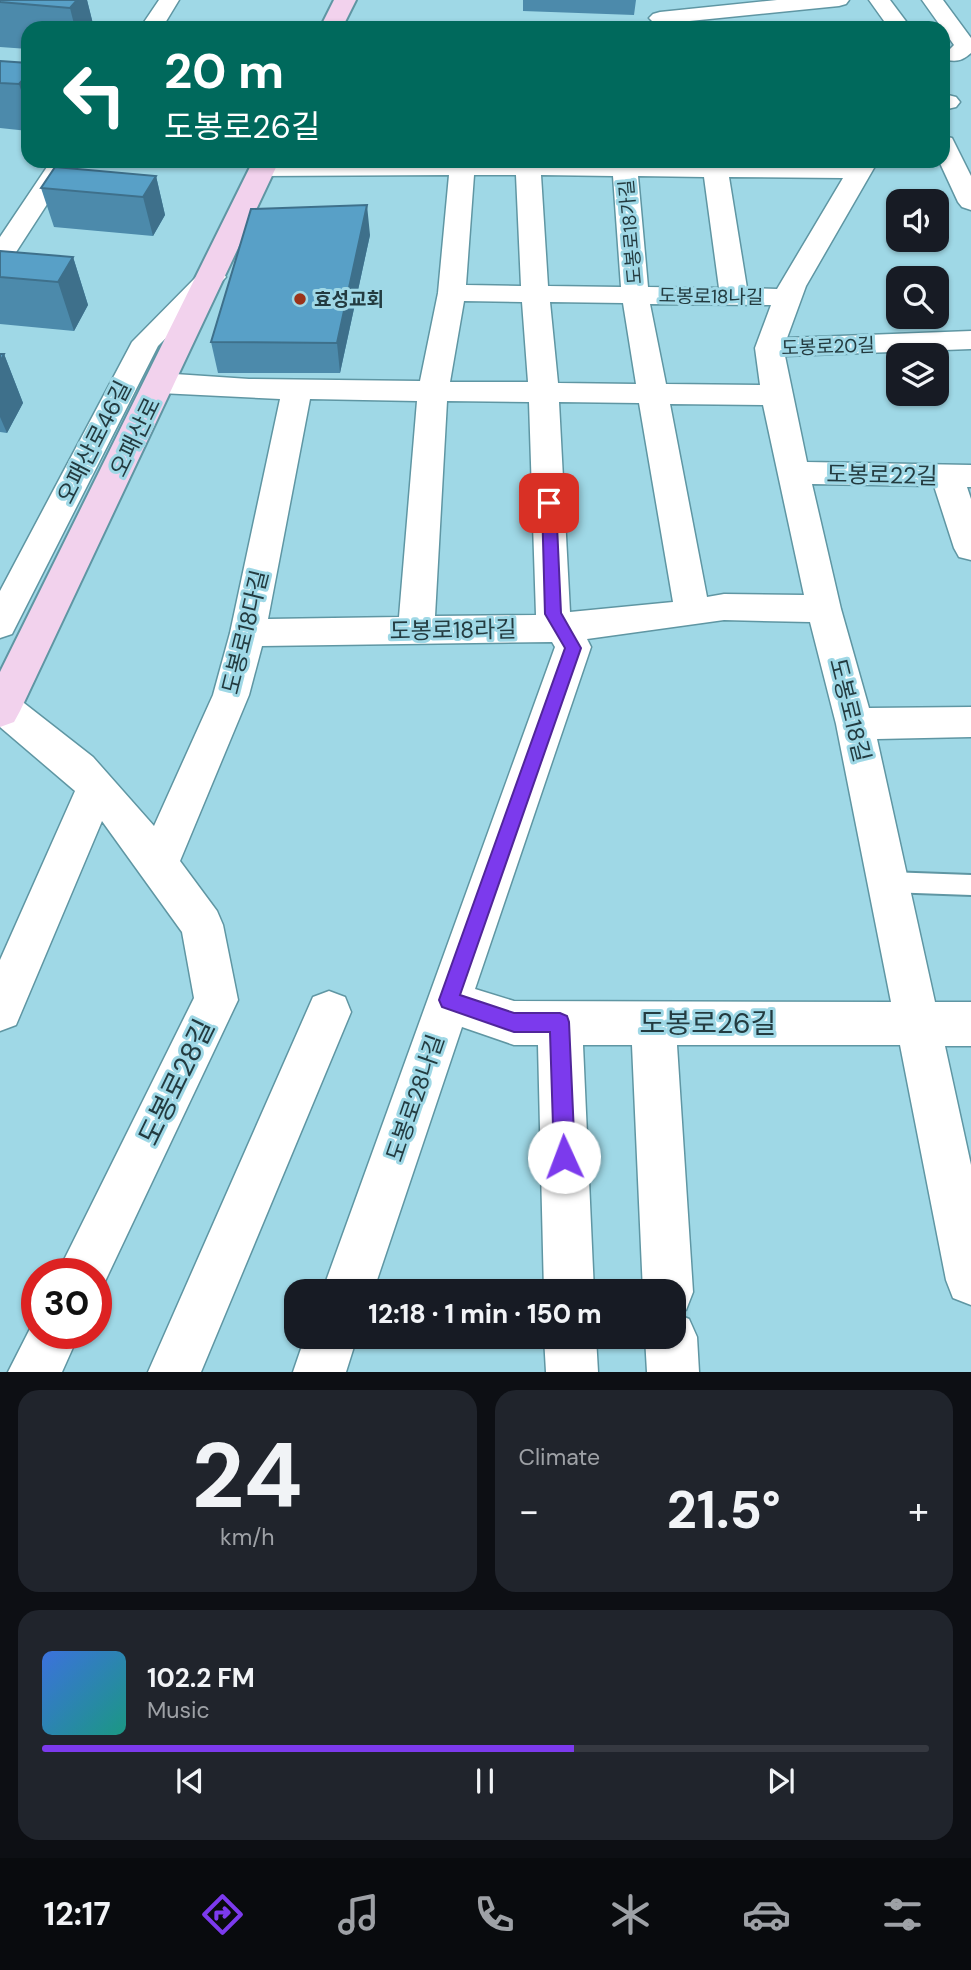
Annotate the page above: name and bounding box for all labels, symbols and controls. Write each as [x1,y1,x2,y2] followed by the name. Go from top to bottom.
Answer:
[164,39,284,103] text: 20 m
[49,49,140,140] icon: left
[164,106,320,148] text: 도봉로26길
[613,179,648,285] street label: 도봉로18가길
[886,189,949,406] map controls
[886,189,949,252] button: sound
[886,266,949,329] button: search
[658,283,764,310] street label: 도봉로18나길
[314,287,384,312] place label: 효성교회
[292,291,308,307] marker: 효성교회
[781,332,875,361] street label: 도봉로20길
[886,343,949,406] button: layers
[50,375,138,509] street label: 오패산로46길
[103,392,167,482] street label: 오패산로
[826,459,938,491] street label: 도봉로22길
[519,473,579,533] pin
[530,484,568,522] icon: arrive
[215,567,275,697] street label: 도봉로18다길
[389,614,517,646] street label: 도봉로18라길
[823,655,877,765] street label: 도봉로18길
[640,1005,776,1042] street label: 도봉로26길
[130,1013,223,1151] street label: 도봉로28길
[379,1030,451,1166] street label: 도봉로28나길
[527,1120,601,1194] position arrow
[21,1258,112,1349] speed limit sign: 30
[368,1297,602,1331] text: 12:18 · 1 min · 150 m
[192,1417,303,1535] text: 24
[519,1442,600,1472] text: Climate
[667,1476,781,1544] text: 21.5°
[519,1486,539,1536] text: −
[908,1486,929,1536] text: +
[220,1522,274,1552] text: km/h
[147,1661,255,1695] text: 102.2 FM
[147,1695,210,1725] text: Music
[171,1762,209,1800] icon: previous
[466,1762,504,1800] icon: pause
[762,1762,800,1800] icon: next
[198,1890,247,1939] icon: directions
[334,1890,383,1939] icon: music
[470,1890,519,1939] icon: phone
[606,1890,655,1939] icon: climate
[742,1890,791,1939] icon: car
[878,1890,927,1939] icon: filters
[44,1893,111,1935] text: 12:17

